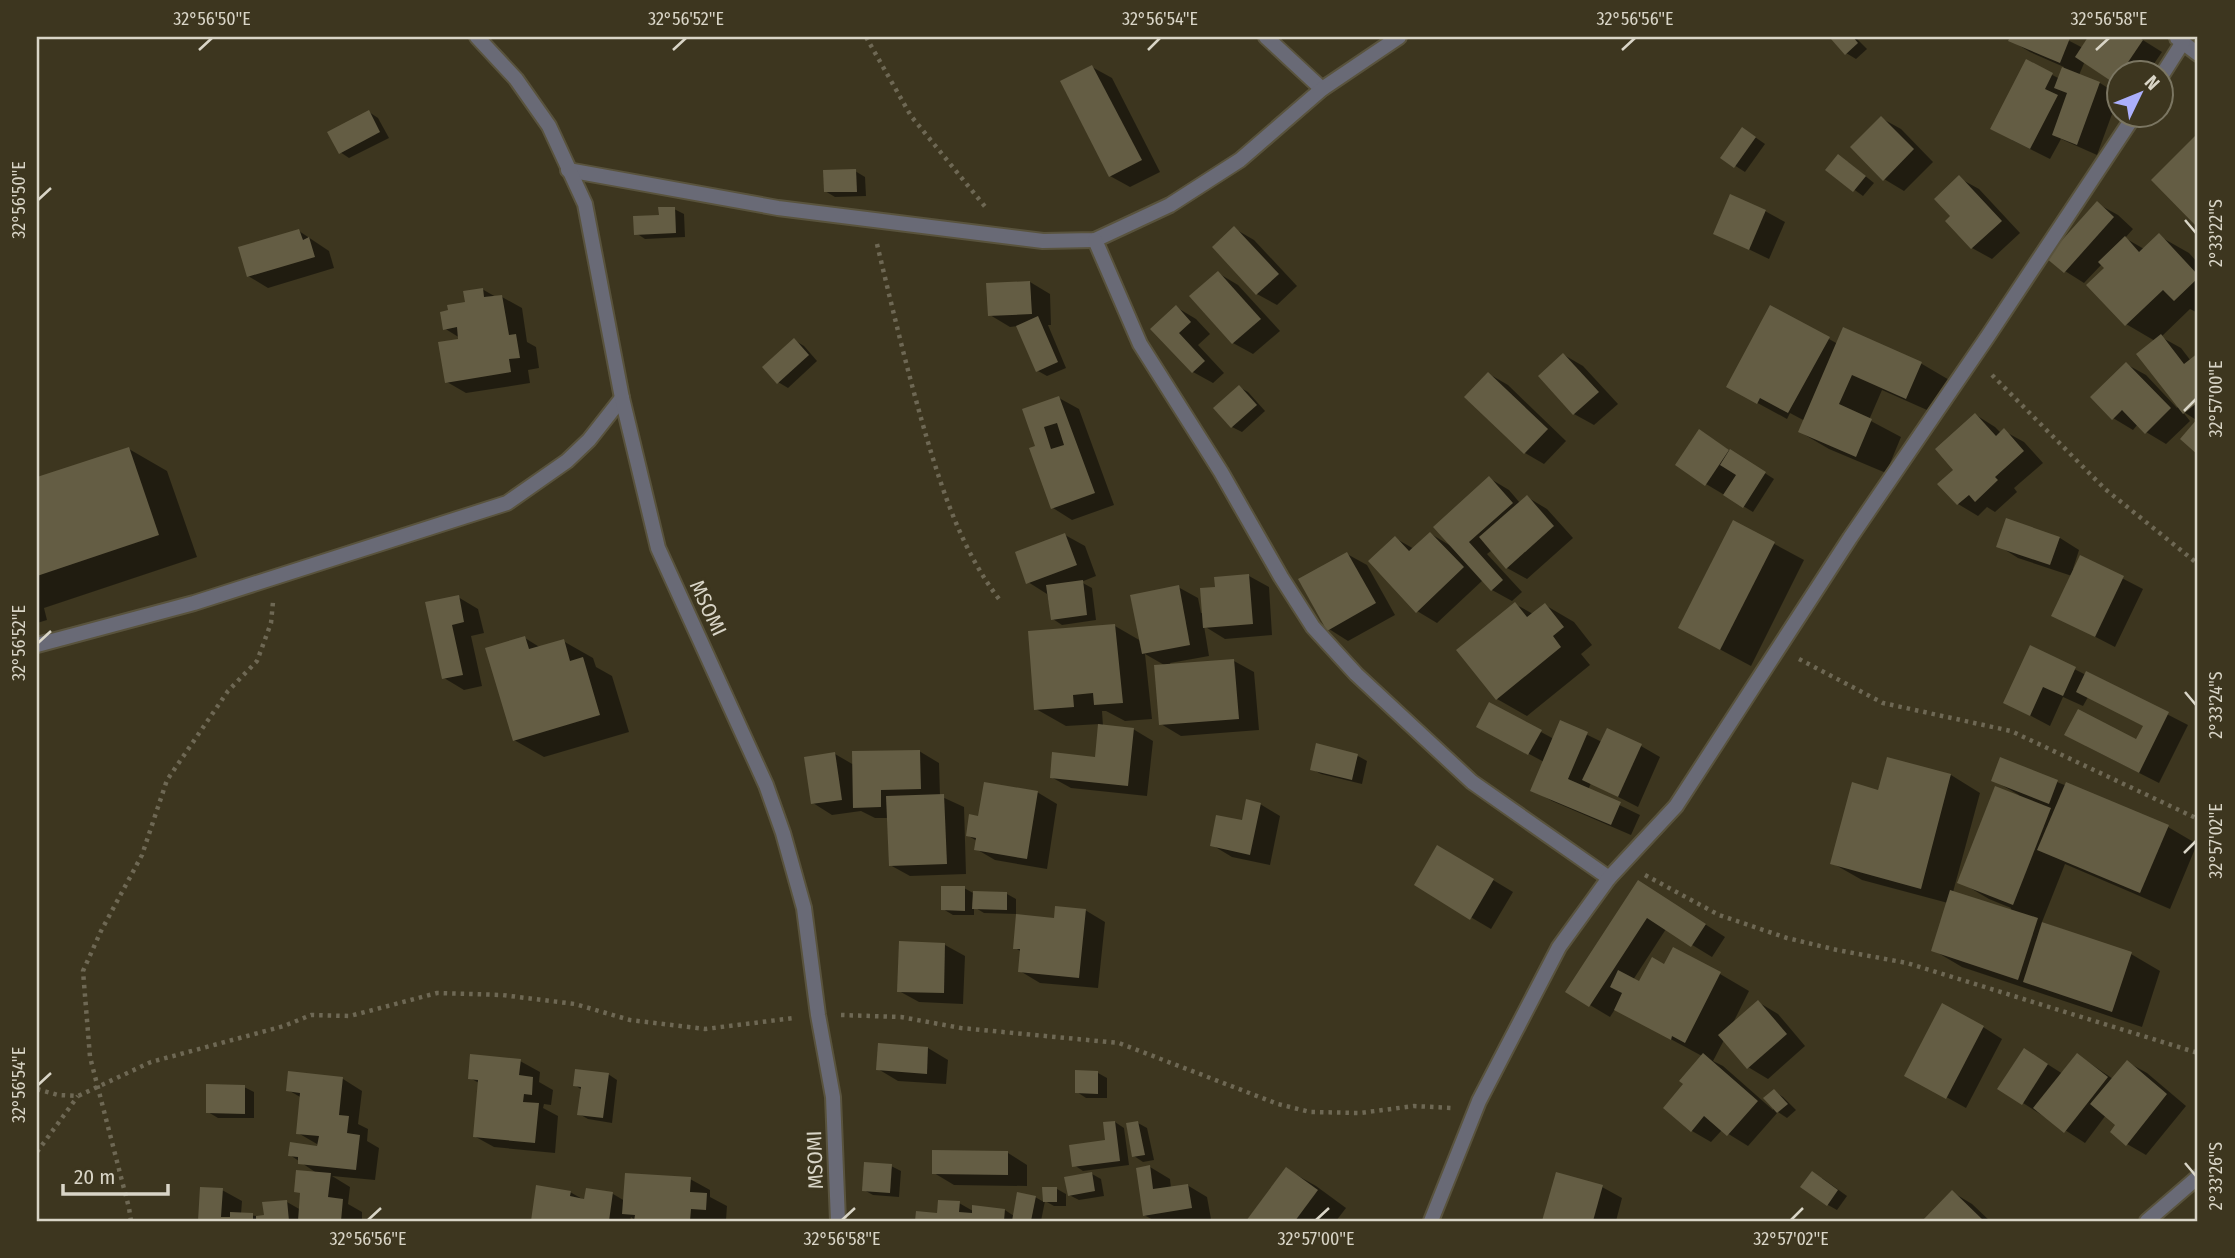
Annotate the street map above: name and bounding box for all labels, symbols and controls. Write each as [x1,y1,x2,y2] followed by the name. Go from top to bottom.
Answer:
[173,8,251,30] text: 32°56'50"E
[648,8,724,30] text: 32°56'52"E
[1122,8,1198,30] text: 32°56'54"E
[1597,8,1673,30] text: 32°56'56"E
[2070,8,2148,30] text: 32°56'58"E
[2106,60,2176,130] north arrow
[2140,71,2164,95] text: N
[8,161,30,239] text: 32°56'50"E
[2205,199,2227,267] text: 2°33'22"S
[2205,361,2227,437] text: 32°57'00"E
[684,576,732,640] street label: MSOMI
[8,605,30,681] text: 32°56'52"E
[2205,671,2227,739] text: 2°33'24"S
[2205,803,2227,879] text: 32°57'02"E
[8,1047,30,1123] text: 32°56'54"E
[801,1130,829,1190] street label: MSOMI
[2205,1142,2227,1210] text: 2°33'26"S
[63,1153,168,1197] scale bar
[74,1164,115,1190] text: 20 m
[330,1228,406,1250] text: 32°56'56"E
[803,1228,881,1250] text: 32°56'58"E
[1278,1228,1354,1250] text: 32°57'00"E
[1753,1228,1829,1250] text: 32°57'02"E

